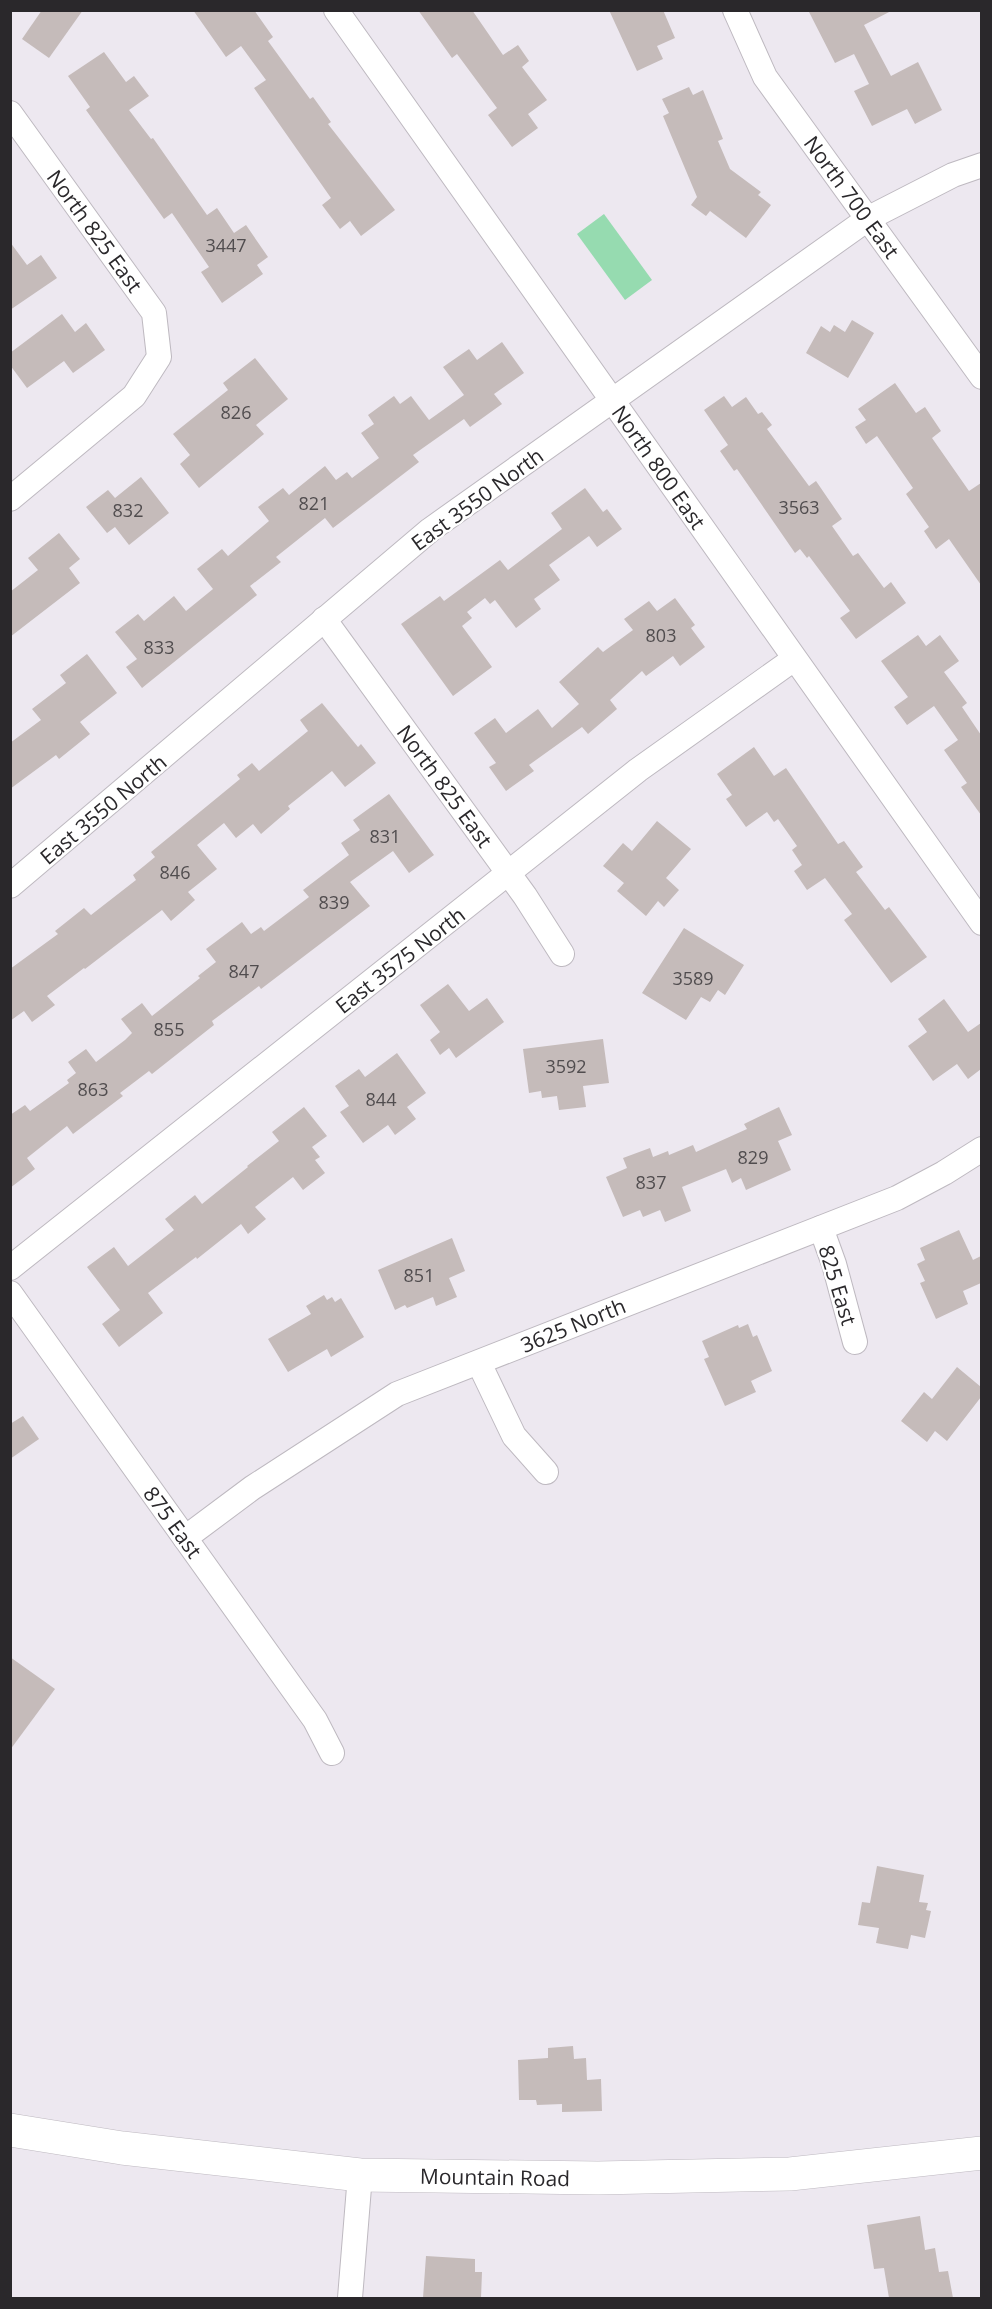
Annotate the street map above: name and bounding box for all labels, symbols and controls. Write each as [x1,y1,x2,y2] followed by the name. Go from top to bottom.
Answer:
[798,130,906,264] street label: North 700 East
[41,164,149,298] street label: North 825 East
[205,233,247,257] house number: 3447
[221,400,251,424] house number: 826
[606,400,712,534] street label: North 800 East
[405,441,549,557] street label: East 3550 North
[299,491,329,515] house number: 821
[778,495,820,519] house number: 3563
[113,498,143,522] house number: 832
[646,623,676,647] house number: 803
[144,635,174,659] house number: 833
[391,719,499,853] street label: North 825 East
[34,748,172,870] street label: East 3550 North
[370,824,400,848] house number: 831
[160,860,190,884] house number: 846
[319,890,349,914] house number: 839
[329,901,471,1019] street label: East 3575 North
[229,959,259,983] house number: 847
[672,966,714,990] house number: 3589
[154,1017,184,1041] house number: 855
[545,1054,587,1078] house number: 3592
[78,1077,108,1101] house number: 863
[366,1087,396,1111] house number: 844
[738,1145,768,1169] house number: 829
[636,1170,666,1194] house number: 837
[813,1242,863,1328] street label: 825 East
[404,1263,434,1287] house number: 851
[516,1291,630,1359] street label: 3625 North
[137,1480,209,1564] street label: 875 East
[420,2162,570,2192] street label: Mountain Road

